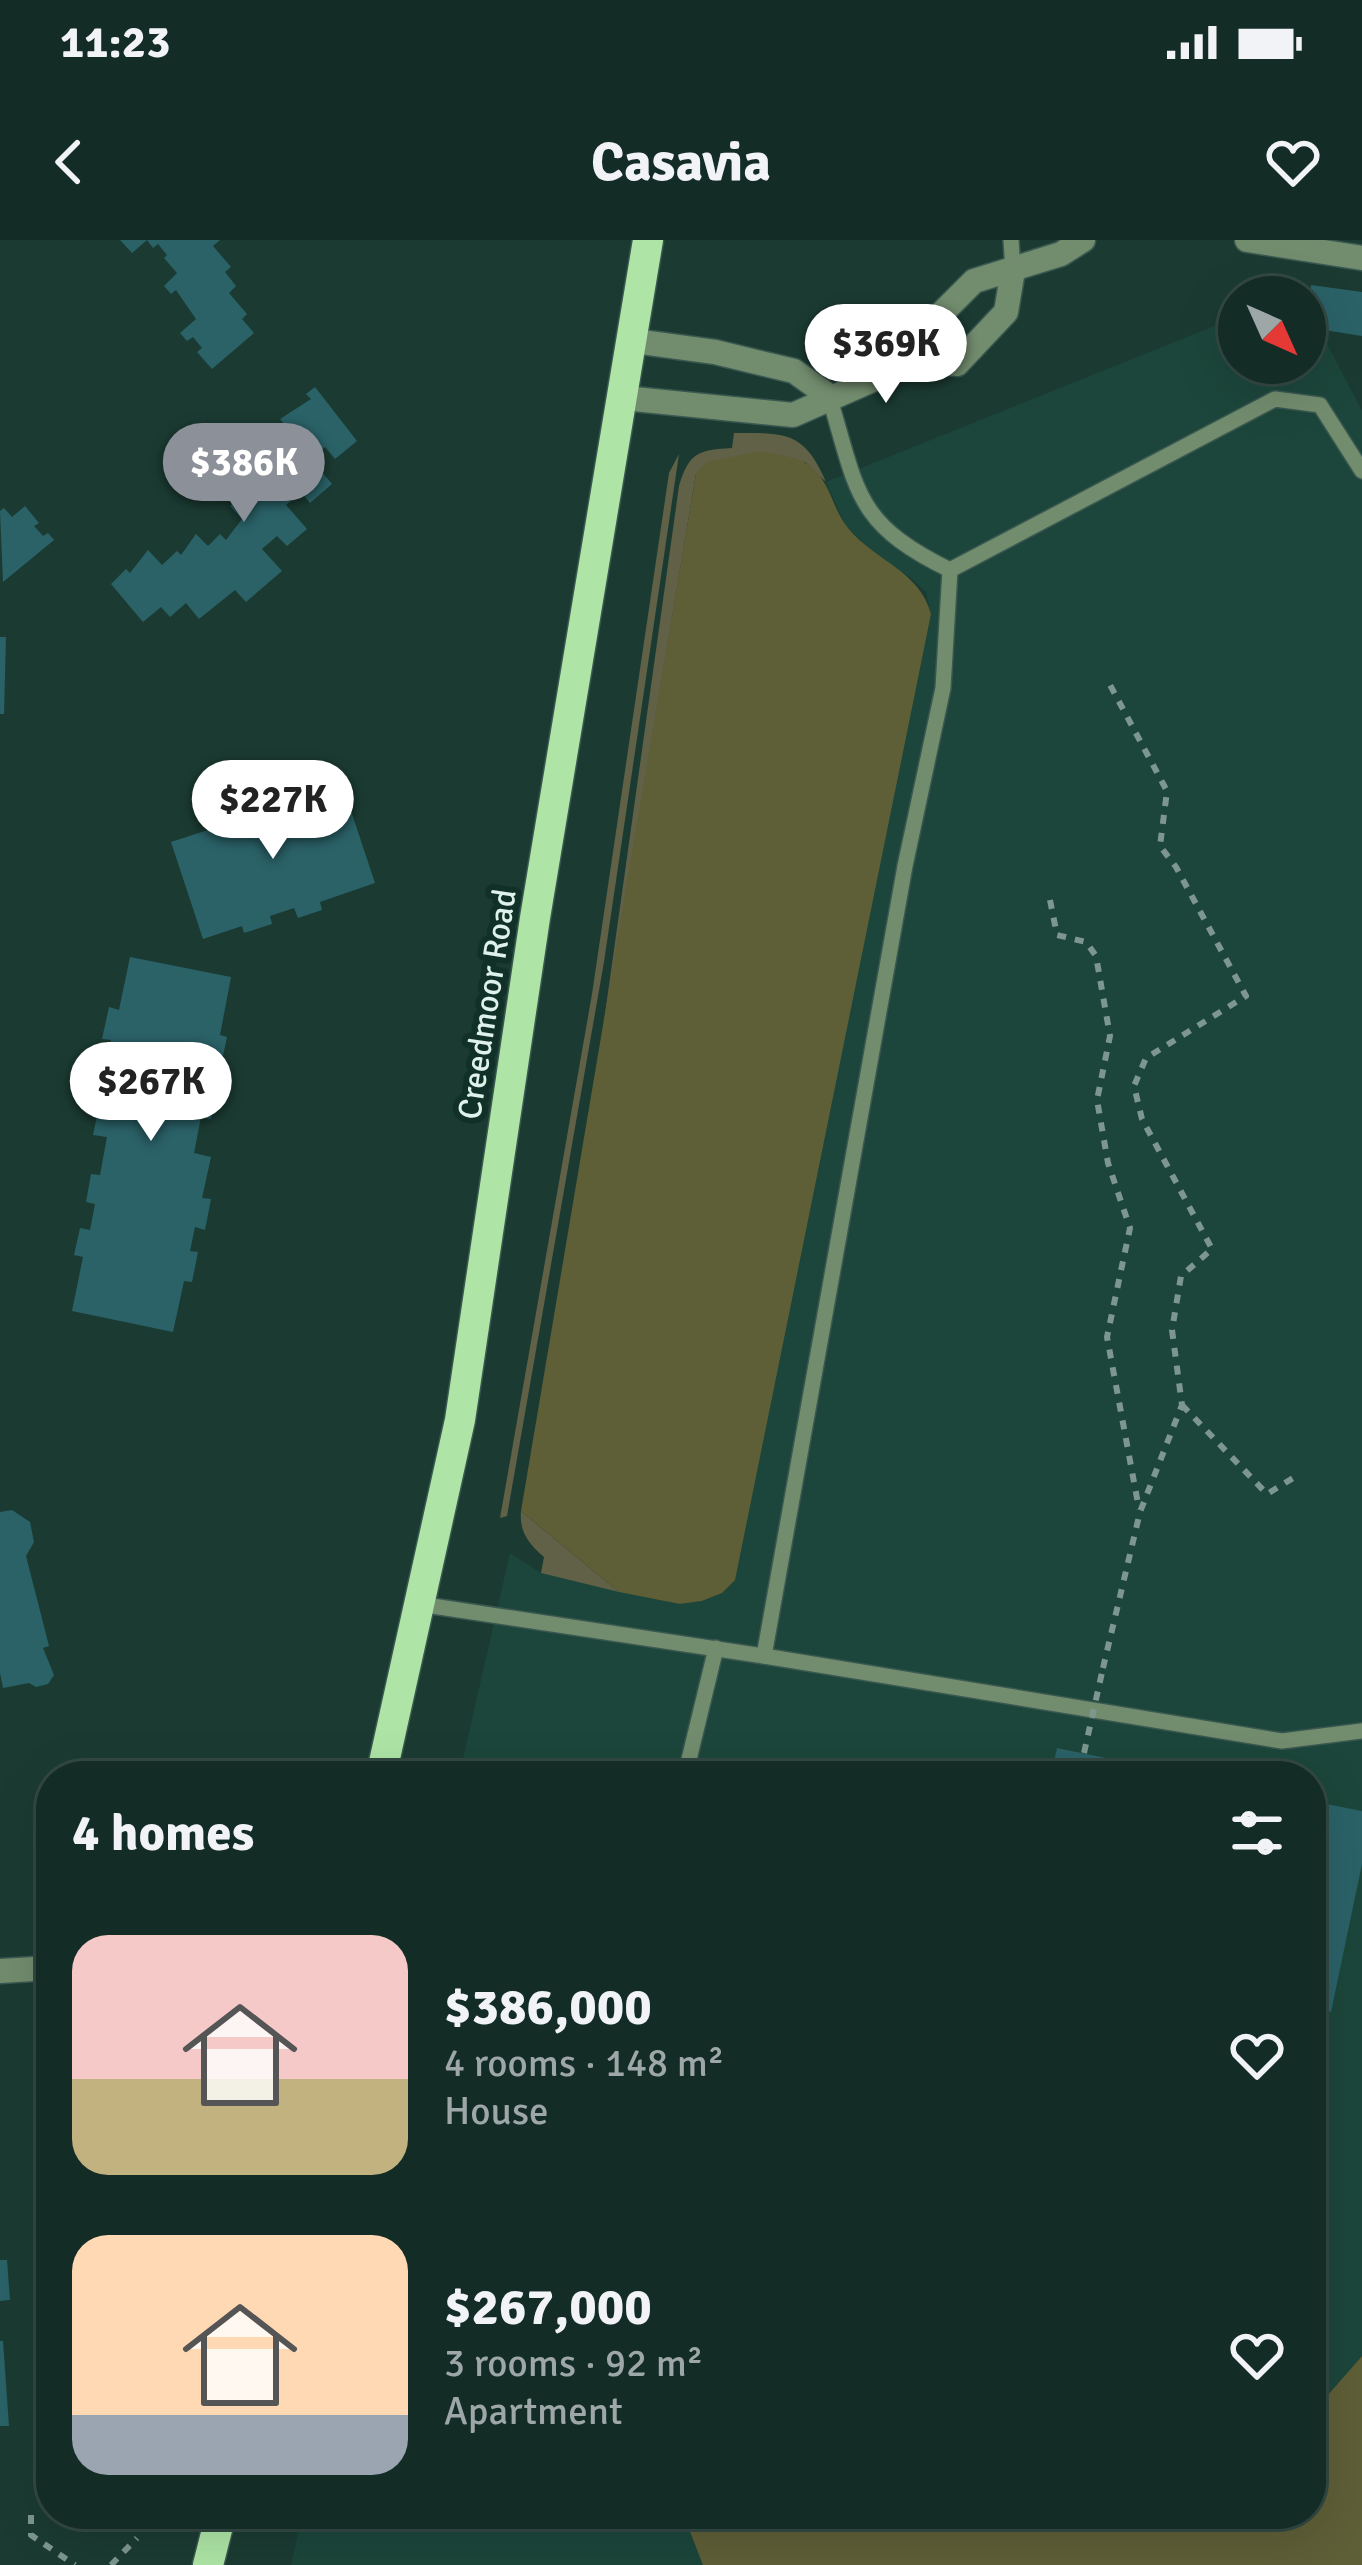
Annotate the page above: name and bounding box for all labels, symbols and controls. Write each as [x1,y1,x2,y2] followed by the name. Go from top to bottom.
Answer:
[60,15,170,70] text: 11:23
[36,129,102,195] icon: back
[591,129,771,196] text: Casavia
[1260,129,1326,195] icon: heart
[1218,276,1326,384] north arrow
[1218,276,1326,384] map controls
[802,304,970,406] pin: $369K
[832,319,940,367] text: $369K
[160,423,328,525] pin: $386K
[190,438,298,486] text: $386K
[189,760,357,862] pin: $227K
[219,775,327,823] text: $227K
[449,886,526,1122] street label: Creedmoor Road
[67,1042,235,1144] pin: $267K
[97,1057,205,1105] text: $267K
[1224,1800,1290,1866] icon: filters
[72,1802,254,1865] text: 4 homes
[444,1976,652,2039] text: $386,000
[168,1983,312,2127] icon: home
[1224,2022,1290,2088] icon: heart
[444,2039,724,2087] text: 4 rooms · 148 m²
[444,2087,549,2135] text: House
[444,2276,652,2339] text: $267,000
[168,2283,312,2427] icon: home
[1224,2322,1290,2388] icon: heart
[444,2339,703,2387] text: 3 rooms · 92 m²
[444,2387,623,2435] text: Apartment

